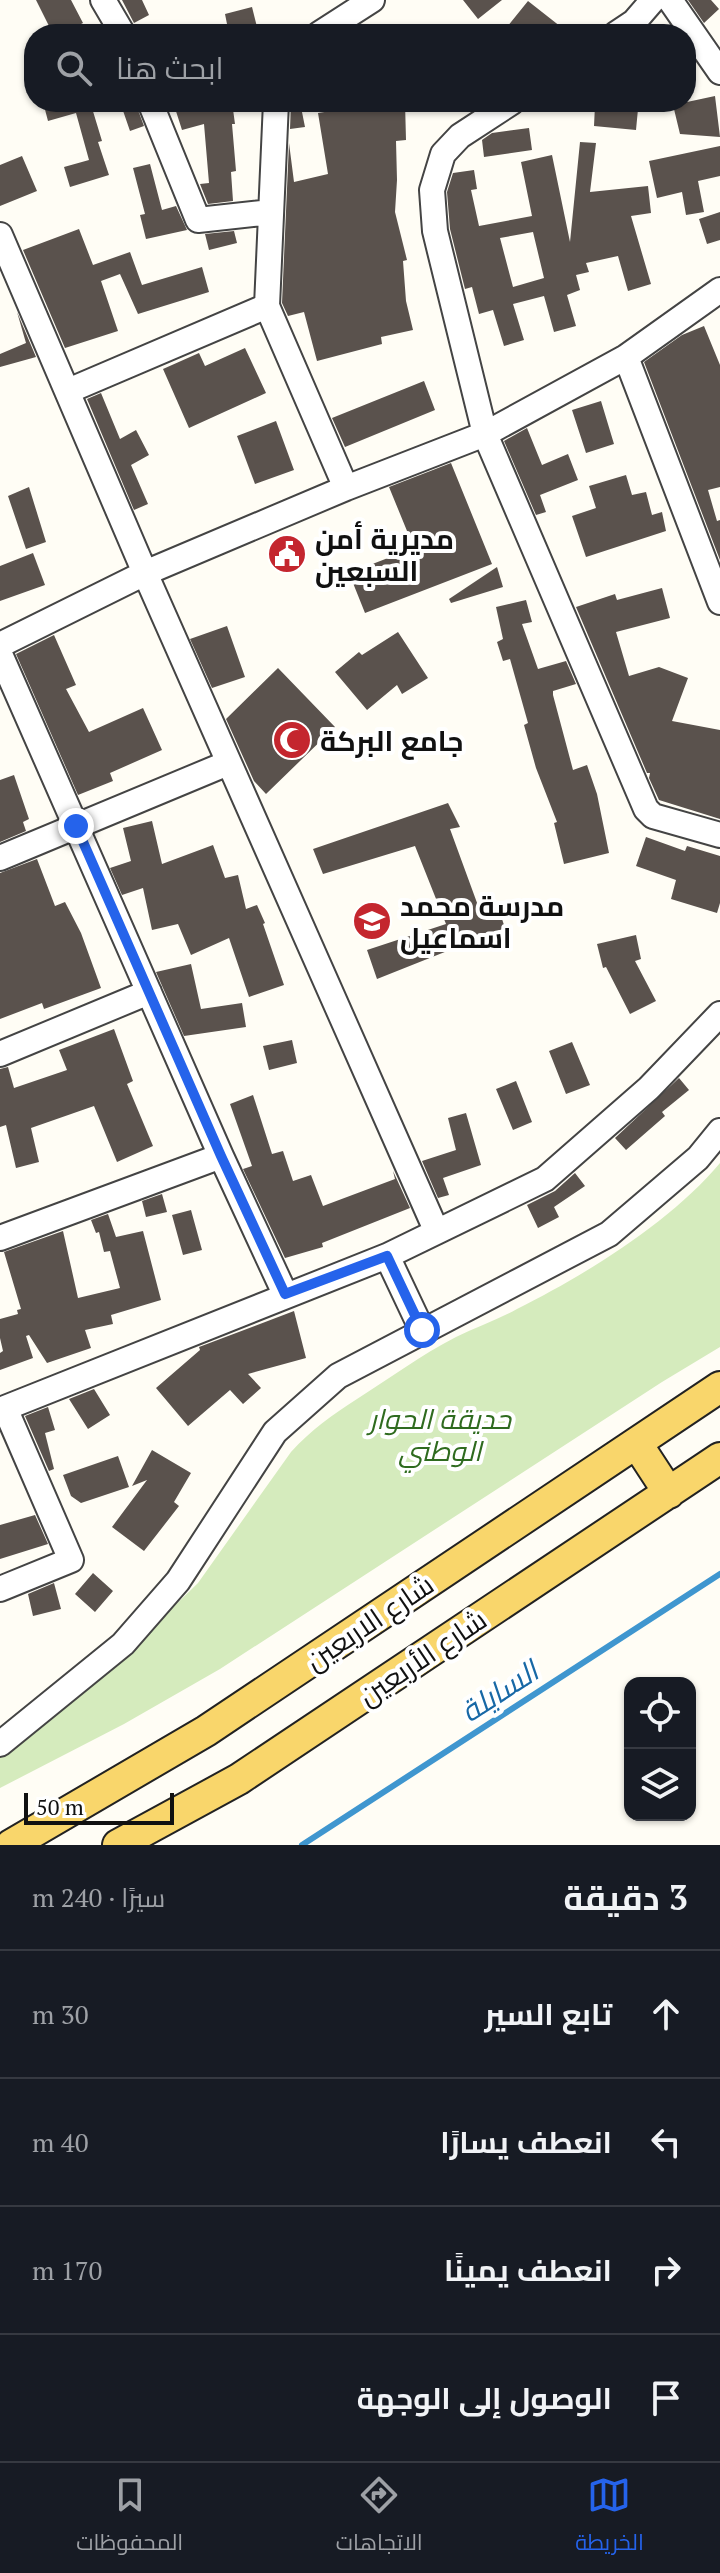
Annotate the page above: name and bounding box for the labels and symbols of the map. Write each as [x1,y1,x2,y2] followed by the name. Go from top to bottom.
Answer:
[315,520,454,589] place label: مديرية أمن السبعين
[266,533,308,575] public building icon: مديرية أمن السبعين
[271,719,313,761] mosque icon: جامع البركة
[320,722,463,760] place label: جامع البركة
[58,808,94,844] route end
[400,887,564,956] place label: مدرسة محمد اسماعيل
[351,900,393,942] school or university icon: مدرسة محمد اسماعيل
[404,1312,440,1348] route start
[366,1400,512,1474] park label: حديقة الحوار الوطني
[298,1566,441,1679] street label: شارع الاربعين
[351,1601,494,1714] street label: شارع الأربعين
[452,1649,548,1731] water label: السايلة
[24,1789,174,1825] scale bar

